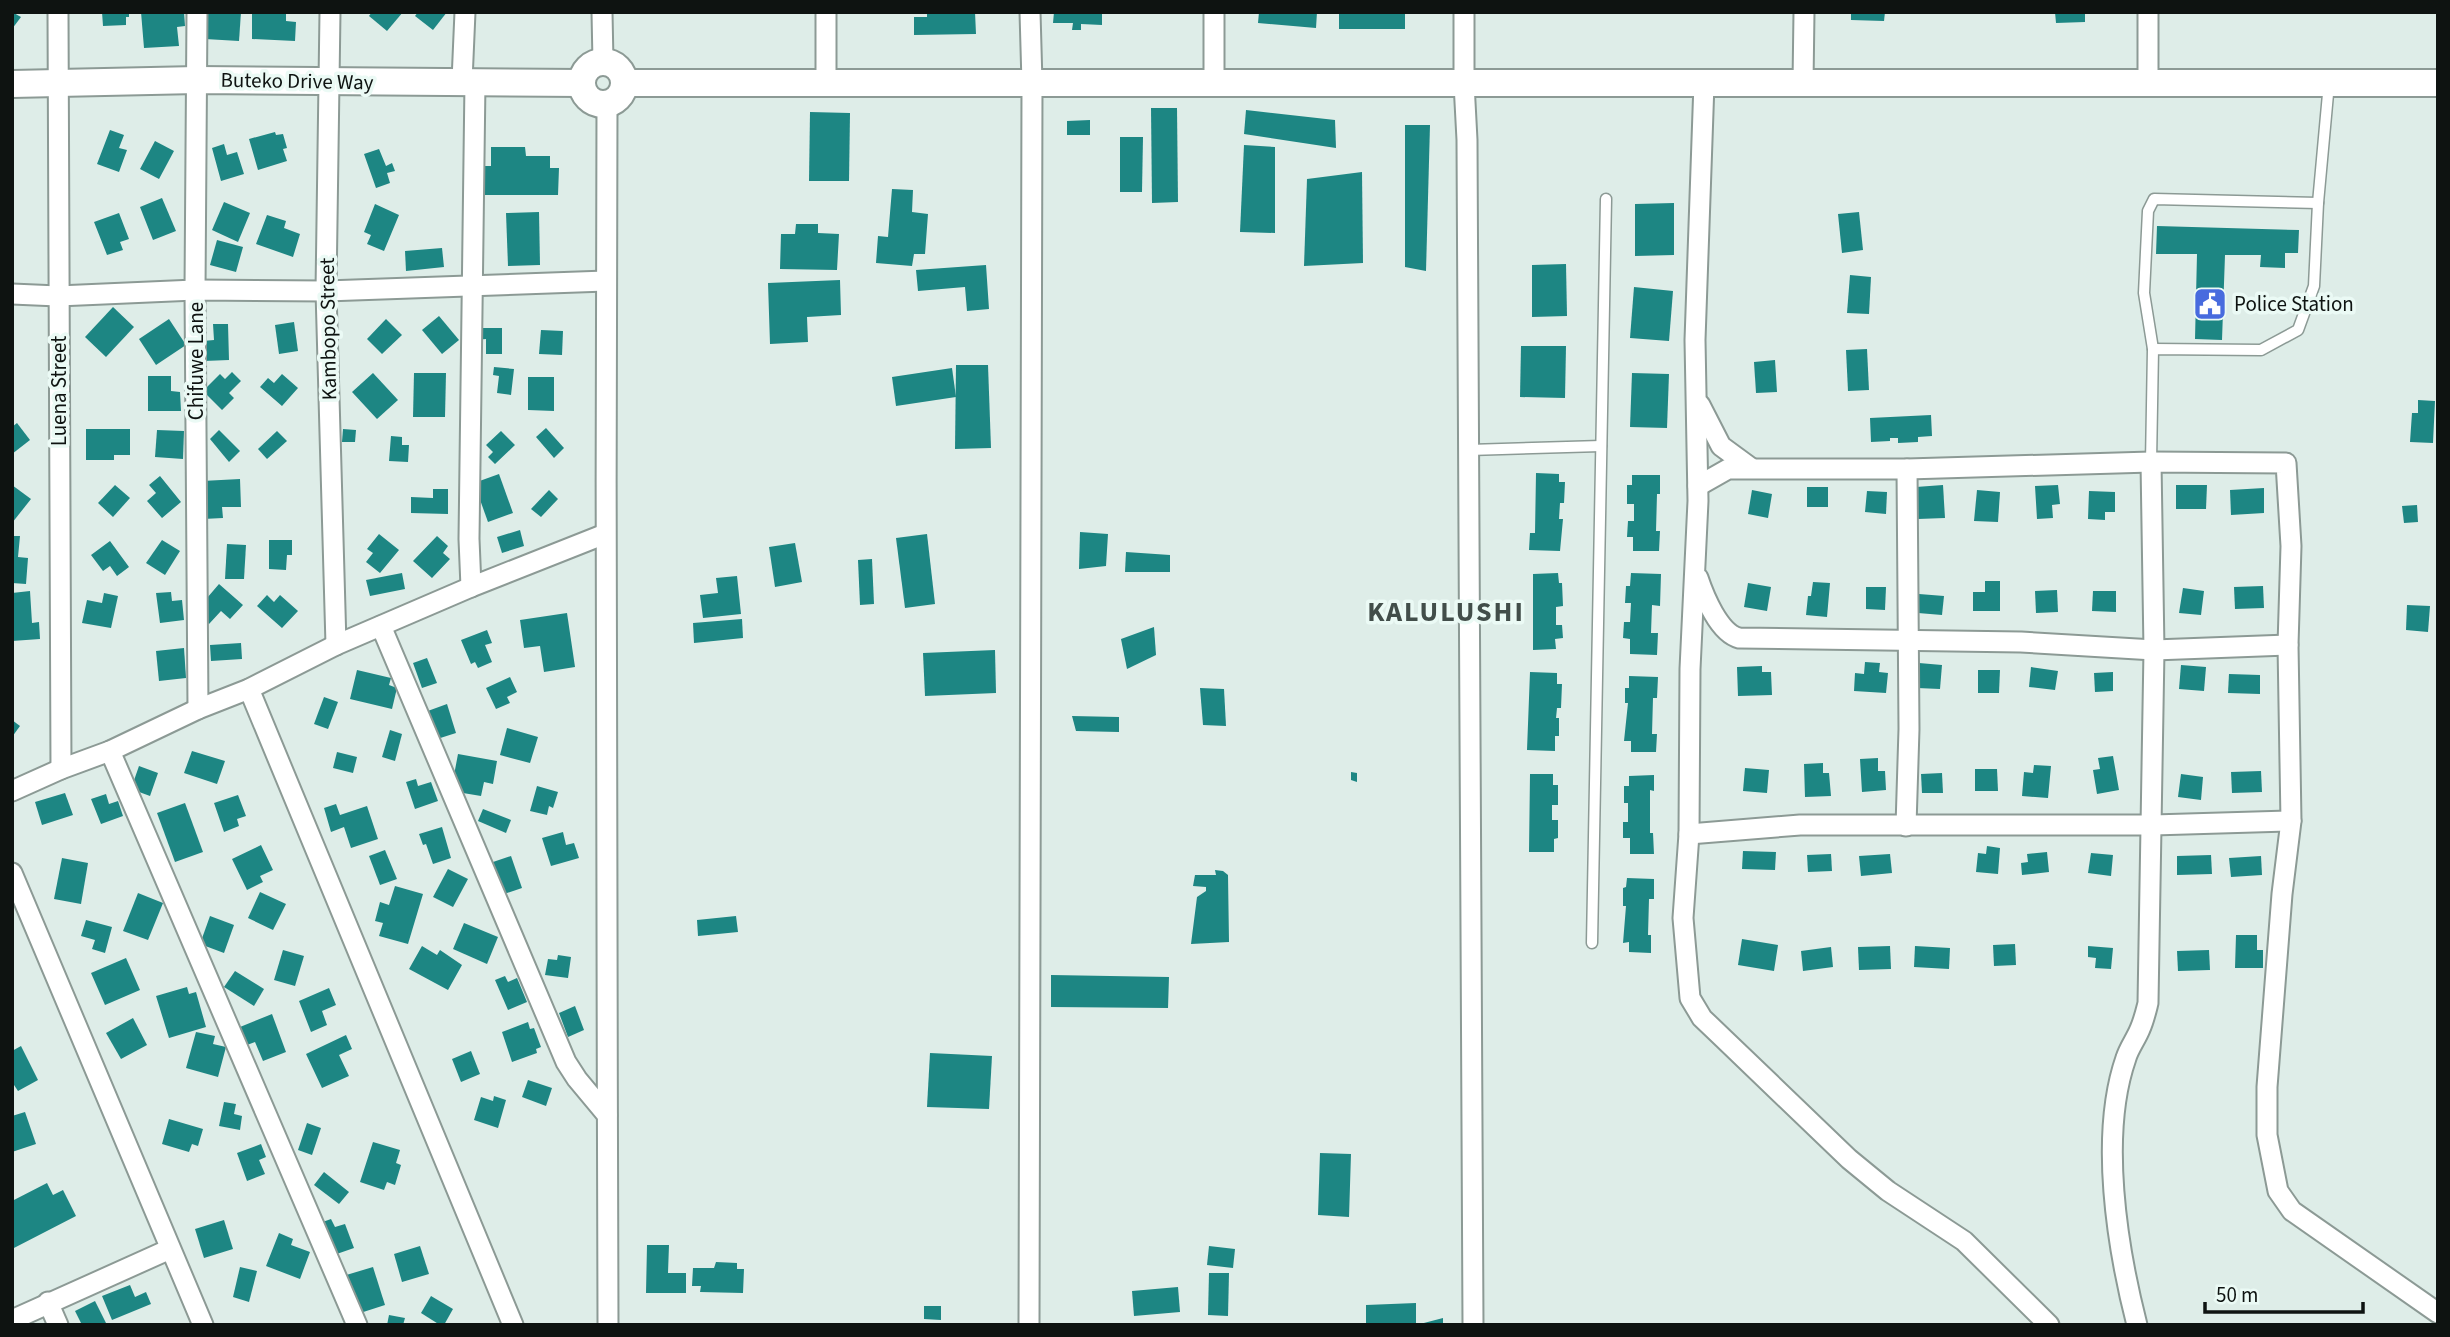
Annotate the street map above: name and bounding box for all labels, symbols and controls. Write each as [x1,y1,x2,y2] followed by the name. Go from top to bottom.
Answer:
[220,65,374,97] street label: Buteko Drive Way
[312,257,344,401] street label: Kambopo Street
[2191,285,2229,323] public building icon: Police Station
[2234,289,2354,319] place label: Police Station
[181,302,211,420] street label: Chifuwe Lane
[44,336,74,446] street label: Luena Street
[1367,592,1525,632] district label: KALULUSHI
[2205,1270,2362,1314] scale bar
[2216,1280,2258,1310] text: 50 m

